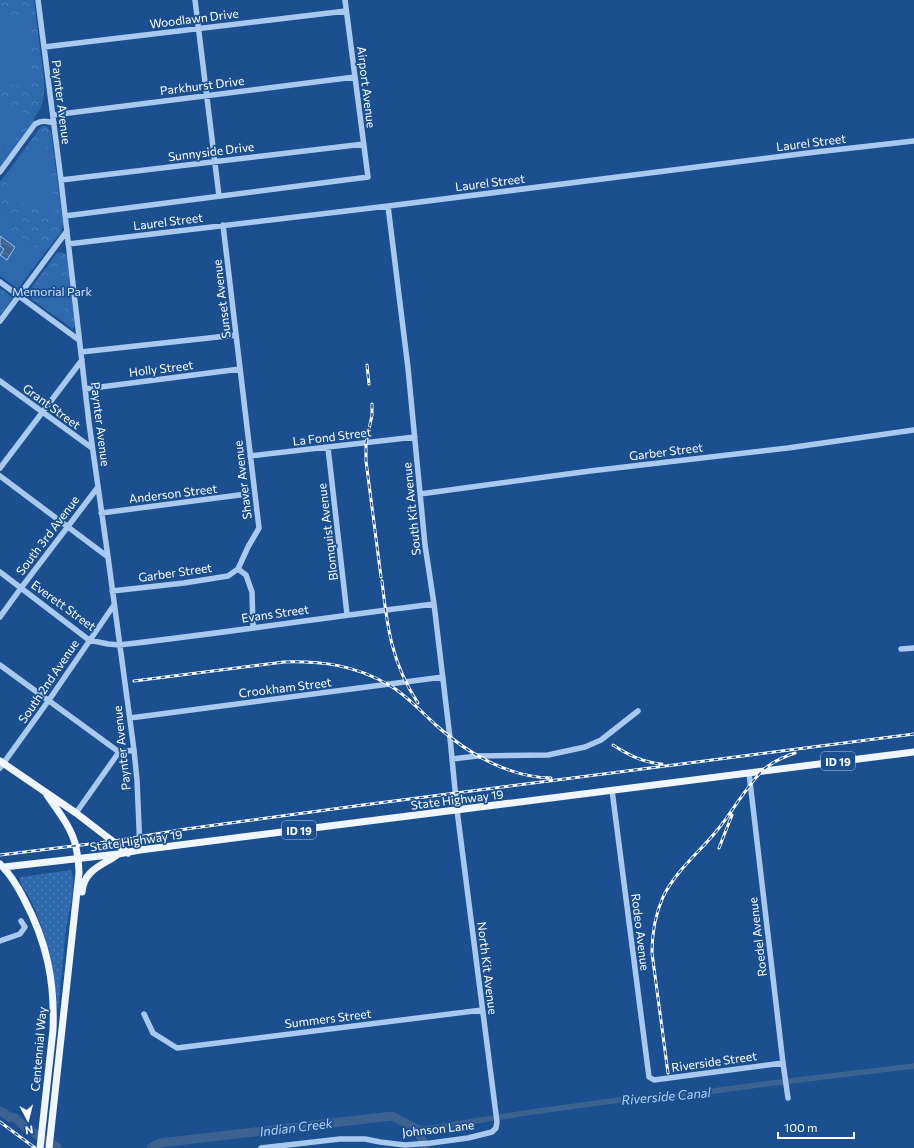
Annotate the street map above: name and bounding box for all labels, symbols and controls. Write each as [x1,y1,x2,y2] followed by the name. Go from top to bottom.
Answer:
[149,6,239,30] street label: Woodlawn Drive
[355,45,379,129] street label: Airport Avenue
[50,59,74,145] street label: Paynter Avenue
[159,73,245,97] street label: Parkhurst Drive
[775,131,847,153] street label: Laurel Street
[167,139,255,163] street label: Sunnyside Drive
[454,171,526,193] street label: Laurel Street
[132,210,204,232] street label: Laurel Street
[209,259,233,339] street label: Sunset Avenue
[12,284,93,298] park label: Memorial Park
[128,357,194,379] street label: Holly Street
[20,380,84,432] street label: Grant Street
[89,381,113,467] street label: Paynter Avenue
[292,424,372,448] street label: La Fond Street
[230,440,254,520] street label: Shaver Avenue
[628,440,704,462] street label: Garber Street
[399,462,423,556] street label: South Kit Avenue
[128,481,218,505] street label: Anderson Street
[314,483,340,581] street label: Blomquist Avenue
[13,493,81,577] street label: South 3rd Avenue
[137,560,213,584] street label: Garber Street
[29,577,99,633] street label: Everett Street
[240,601,310,625] street label: Evans Street
[15,637,81,725] street label: South 2nd Avenue
[238,674,332,700] street label: Crookham Street
[110,705,132,791] street label: Paynter Avenue
[821,752,855,770] road number: ID 19
[410,786,504,812] street label: State Highway 19
[282,821,316,839] road number: ID 19
[89,827,183,853] street label: State Highway 19
[629,893,653,971] street label: Rodeo Avenue
[745,897,769,977] street label: Roedel Avenue
[475,921,501,1015] street label: North Kit Avenue
[27,1006,49,1092] street label: Centennial Way
[284,1006,372,1030] street label: Summers Street
[670,1048,758,1074] street label: Riverside Street
[621,1084,712,1108] water label: Riverside Canal
[8,1100,48,1140] north arrow
[259,1114,334,1139] water label: Indian Creek
[778,1114,854,1140] scale bar
[401,1117,475,1140] street label: Johnson Lane
[784,1120,818,1134] text: 100 m
[24,1123,34,1137] text: N

